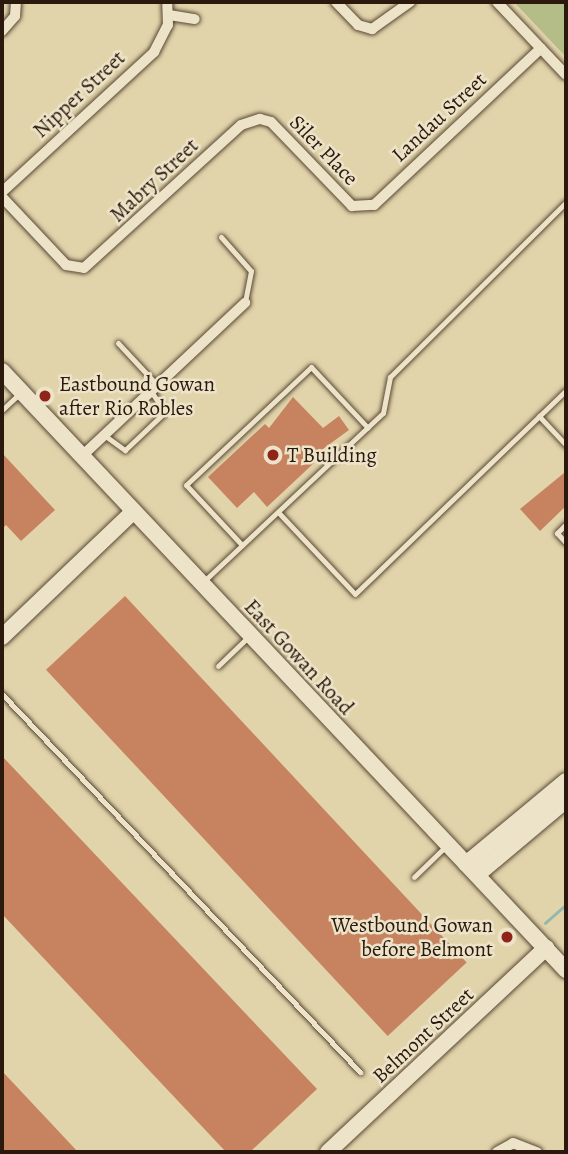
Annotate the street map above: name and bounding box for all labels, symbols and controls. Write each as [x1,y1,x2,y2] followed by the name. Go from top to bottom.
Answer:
[28,45,130,143] street label: Nipper Street
[386,67,492,167] street label: Landau Street
[284,110,364,190] street label: Siler Place
[105,133,203,227] street label: Mabry Street
[59,371,215,421] place label: Eastbound Gowan after Rio Robles
[37,388,53,404] marker: Eastbound Gowan after Rio Robles
[287,442,377,468] place label: T Building
[265,447,281,463] marker: T Building
[239,594,359,720] street label: East Gowan Road
[331,912,493,962] place label: Westbound Gowan before Belmont
[499,929,515,945] marker: Westbound Gowan before Belmont
[367,982,479,1088] street label: Belmont Street

